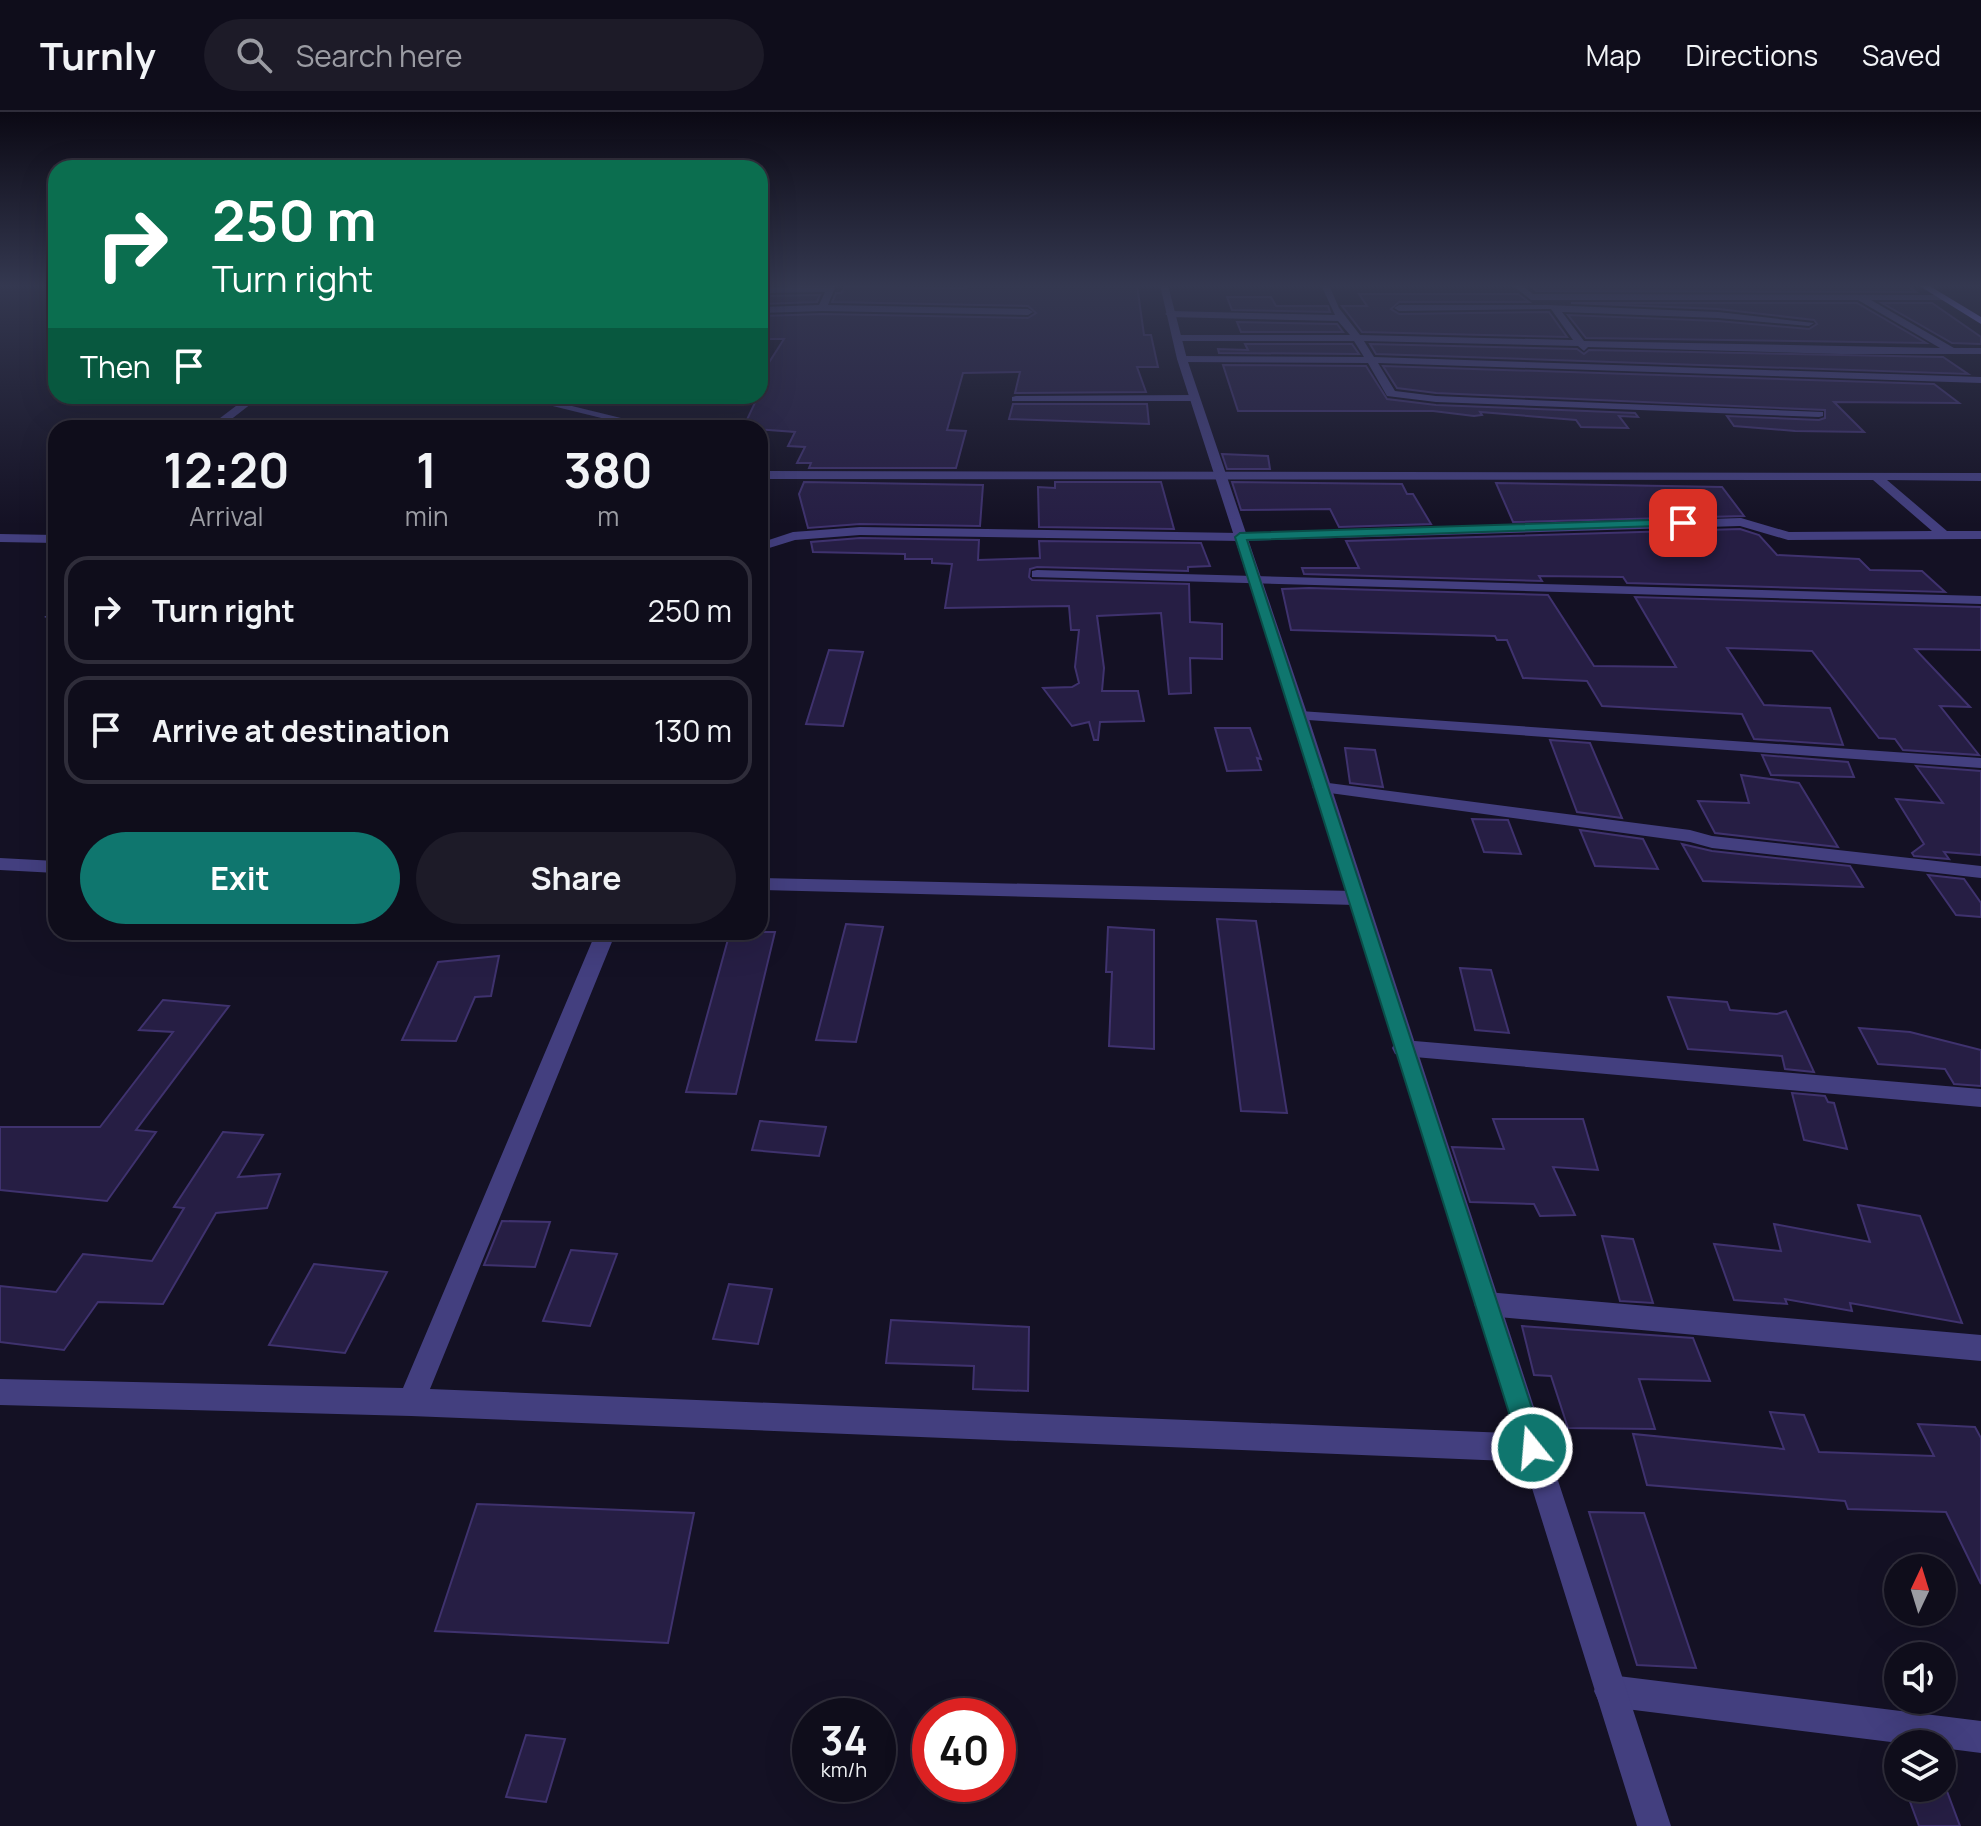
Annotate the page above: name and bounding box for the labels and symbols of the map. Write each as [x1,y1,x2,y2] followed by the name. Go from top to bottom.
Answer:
[1649,489,1717,557] pin
[1490,1406,1574,1490] position arrow
[1884,1554,1956,1626] north arrow
[912,1698,1016,1802] speed limit sign: 40

